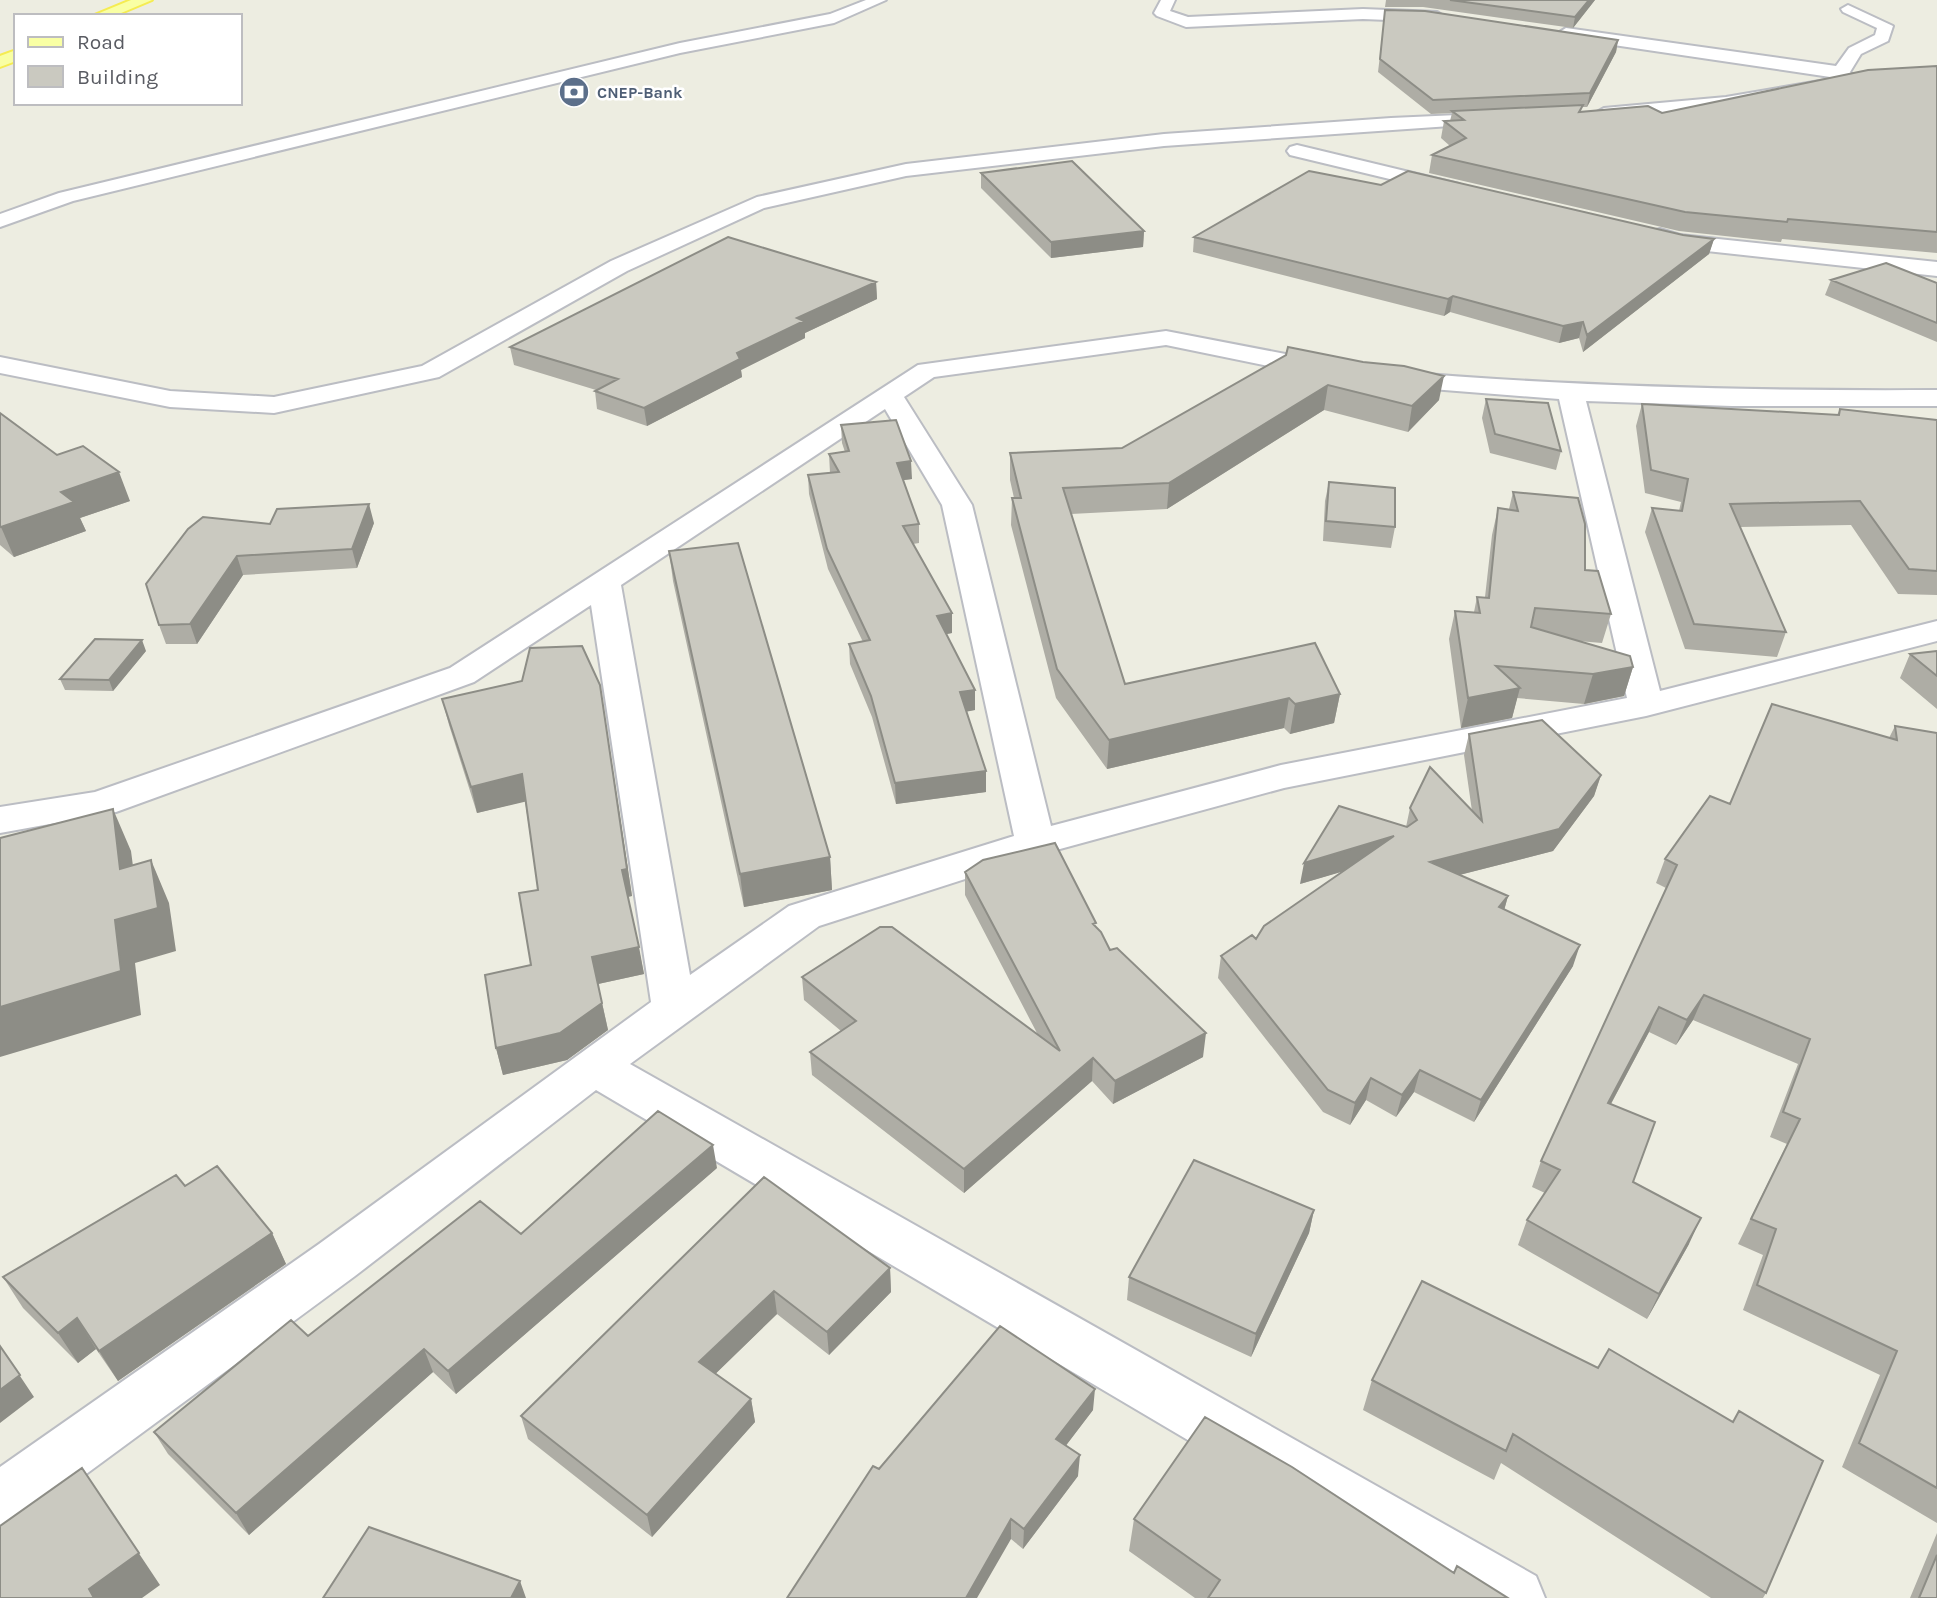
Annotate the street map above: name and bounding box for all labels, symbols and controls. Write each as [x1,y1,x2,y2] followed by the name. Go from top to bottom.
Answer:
[14,14,242,105] legend
[77,30,125,54] text: Road
[77,65,158,89] text: Building
[557,75,591,109] bank icon: CNEP-Bank
[597,83,683,102] place label: CNEP-Bank

